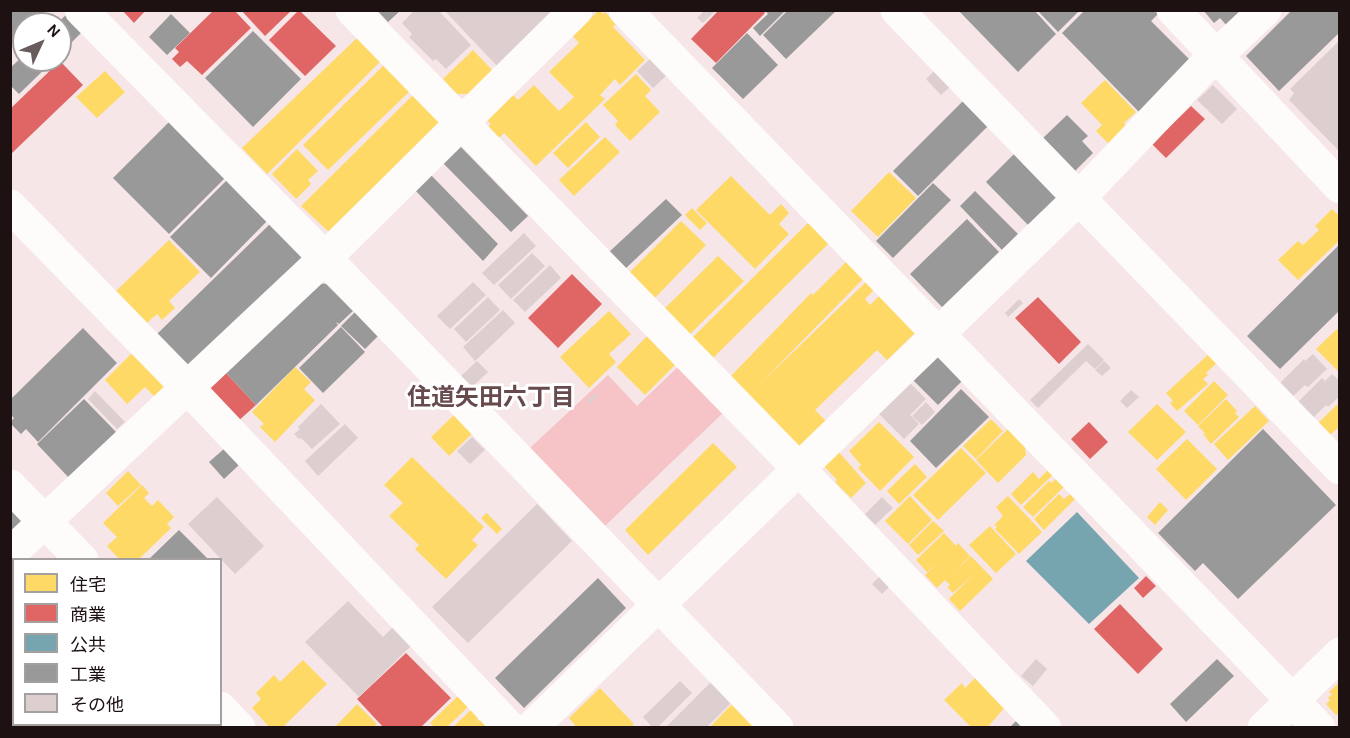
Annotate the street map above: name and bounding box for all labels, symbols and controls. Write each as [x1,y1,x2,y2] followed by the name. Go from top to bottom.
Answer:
[12,12,72,72] north arrow
[43,20,65,41] text: N
[407,384,575,412] district label: 住道矢田六丁目
[12,558,222,726] legend
[70,574,106,596] text: 住宅
[70,604,106,626] text: 商業
[70,634,106,656] text: 公共
[70,664,106,686] text: 工業
[70,694,124,716] text: その他

